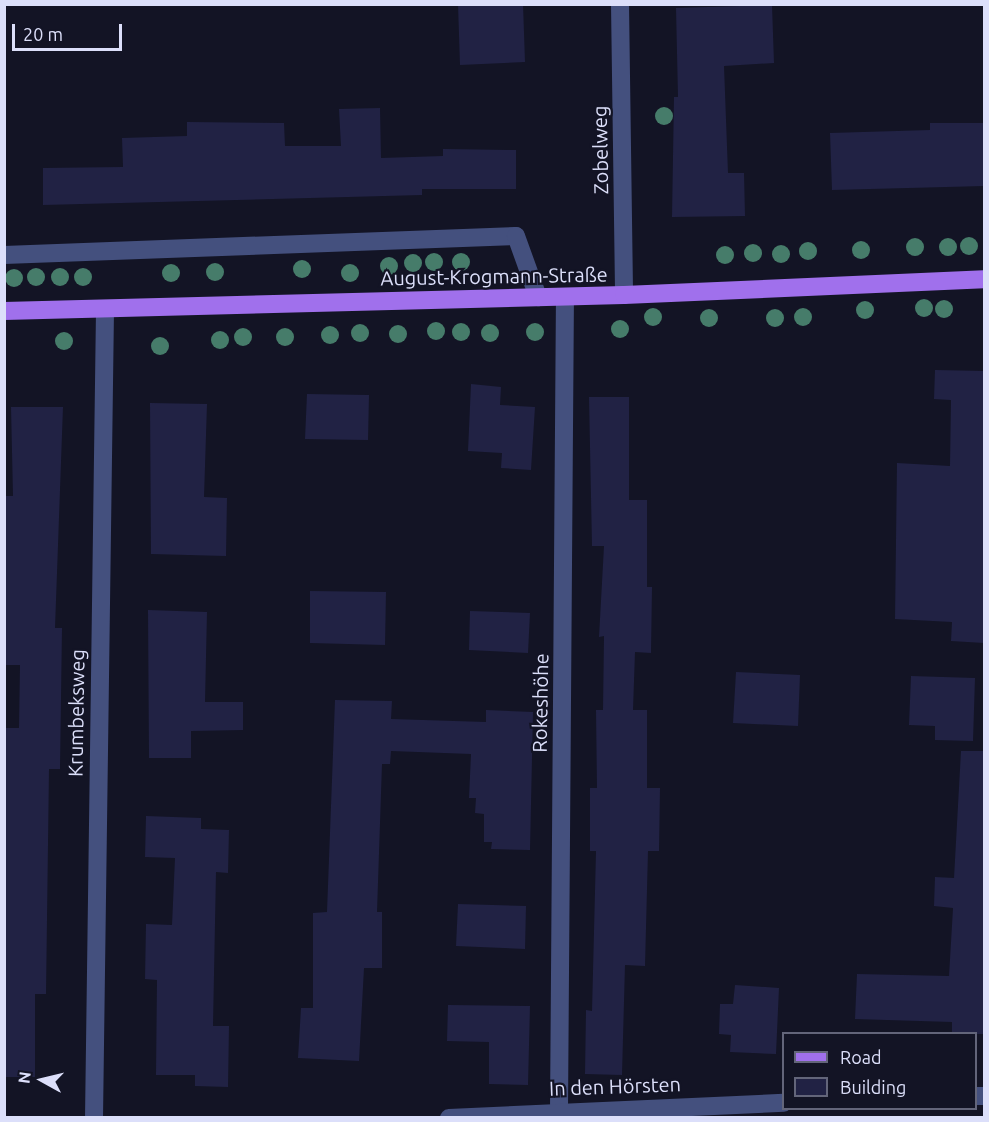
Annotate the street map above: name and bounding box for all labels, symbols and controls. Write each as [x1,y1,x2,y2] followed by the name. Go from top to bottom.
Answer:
[15,12,124,50] scale bar
[23,24,63,44] text: 20 m
[587,105,613,195] street label: Zobelweg
[380,262,608,290] street label: August-Krogmann-Straße
[63,649,89,777] street label: Krumbeksweg
[527,653,553,753] street label: Rokeshöhe
[782,1032,977,1110] legend
[840,1047,882,1067] text: Road
[12,1050,72,1110] north arrow
[14,1070,34,1085] text: N
[549,1072,681,1100] street label: In den Hörsten
[840,1077,906,1097] text: Building

